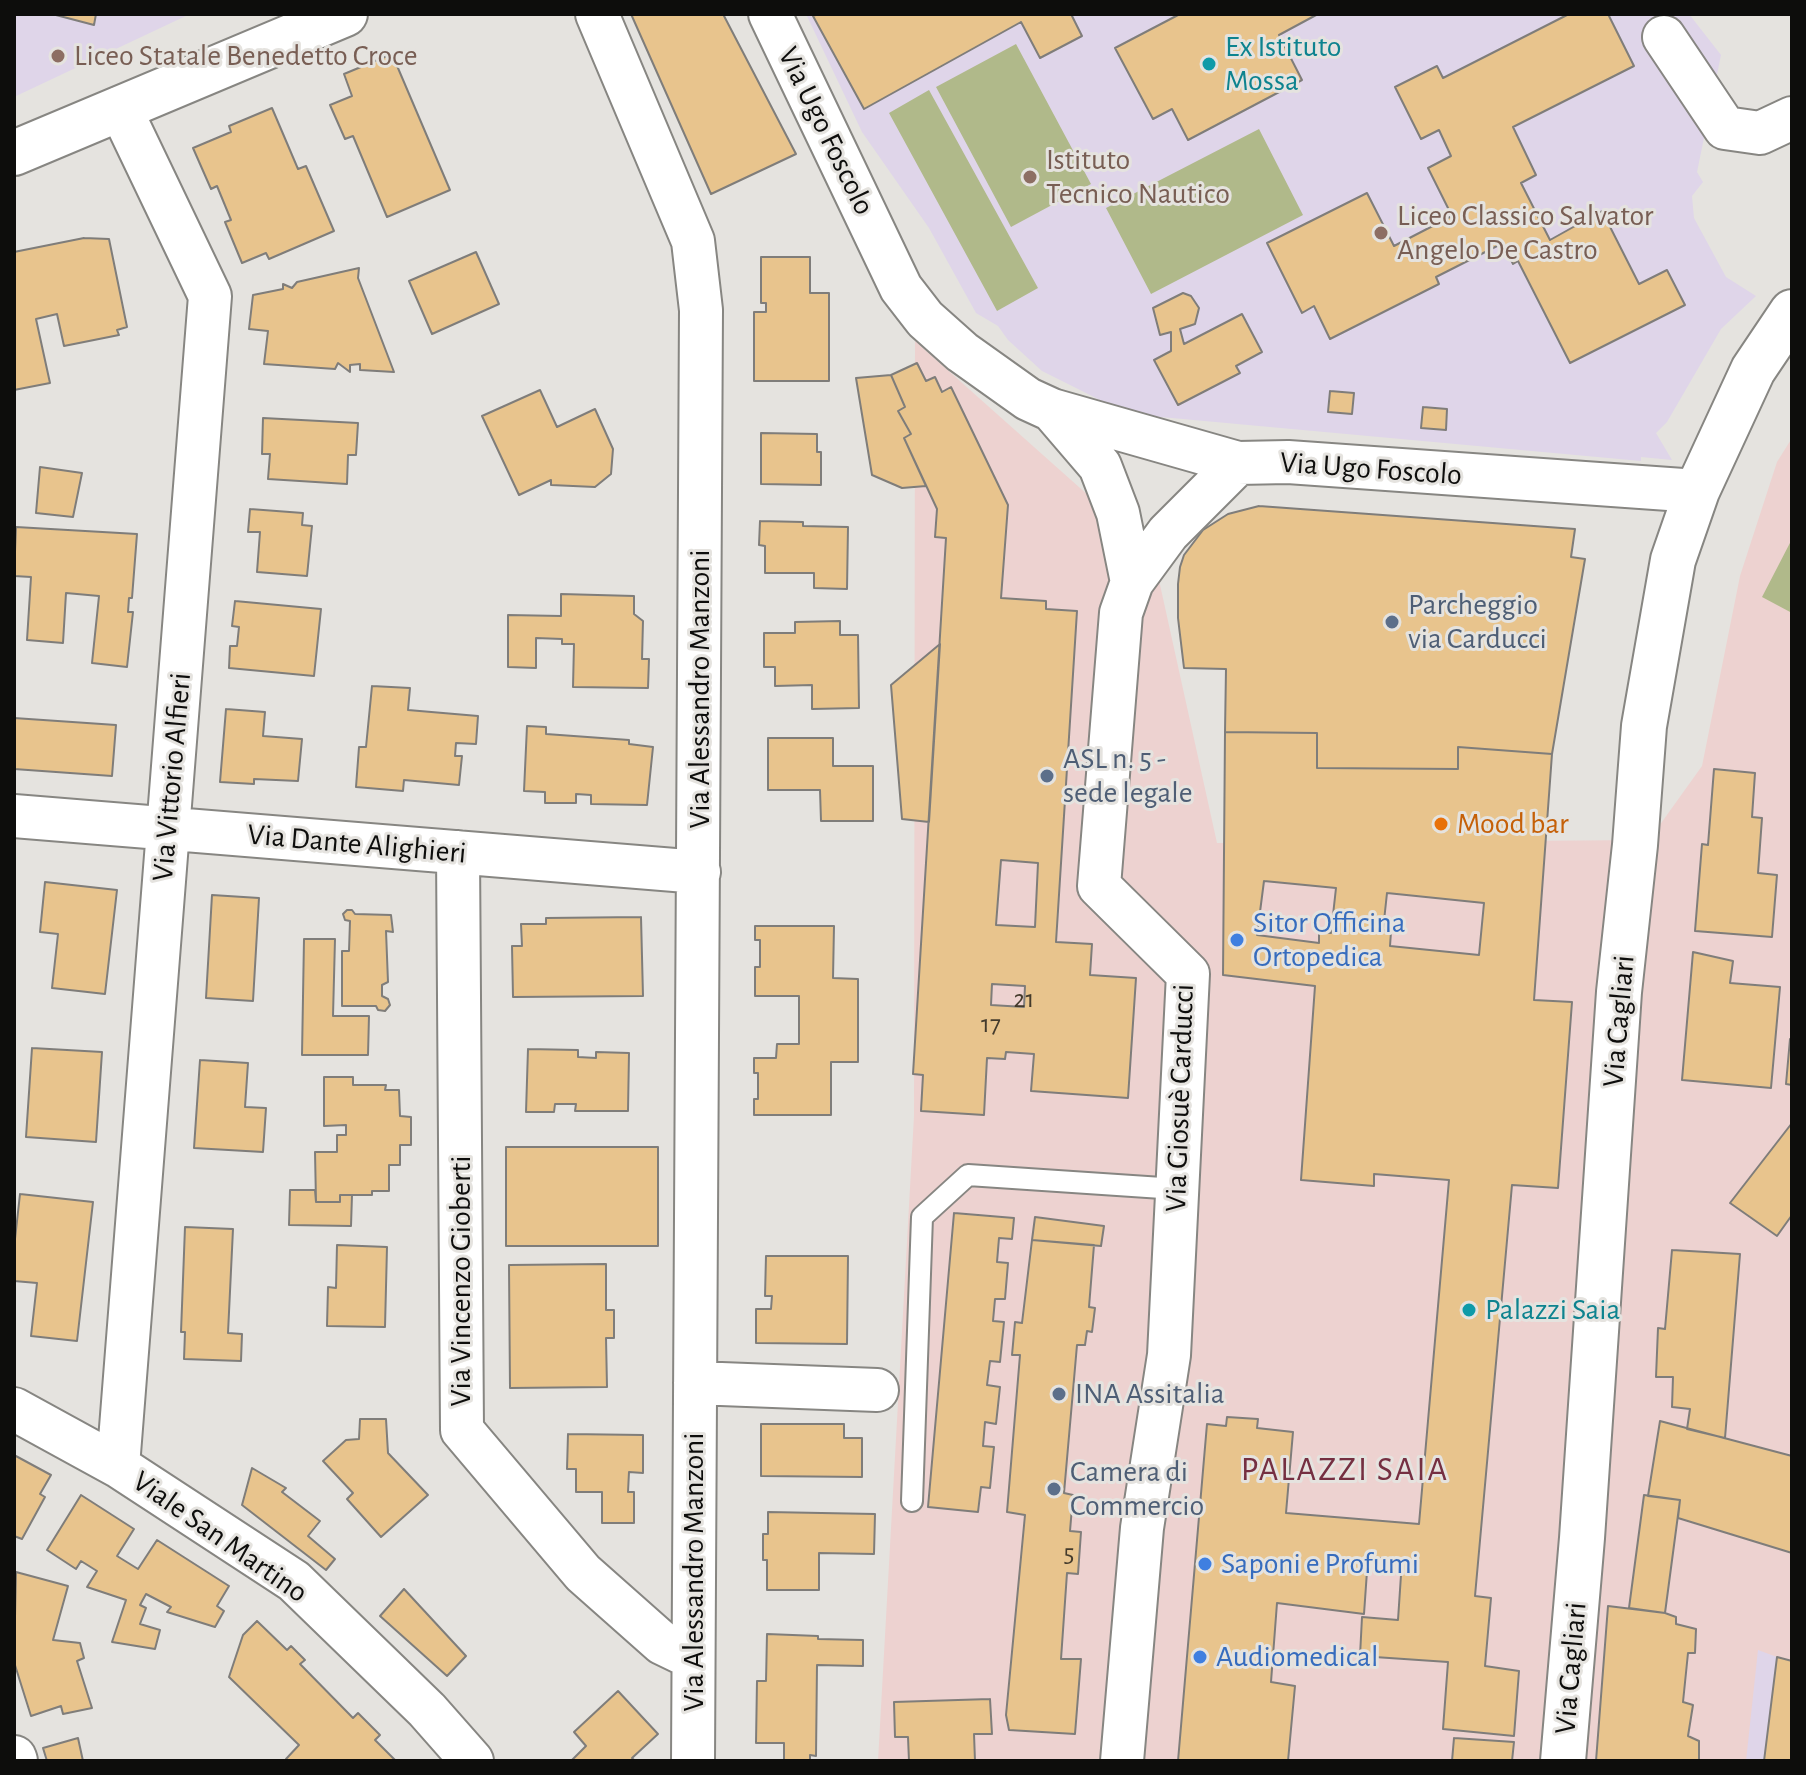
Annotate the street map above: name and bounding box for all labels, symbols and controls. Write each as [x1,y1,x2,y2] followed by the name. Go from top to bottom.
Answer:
[1225,29,1342,100] place label: Ex Istituto Mossa
[74,38,417,74] place label: Liceo Statale Benedetto Croce
[770,41,882,221] street label: Via Ugo Foscolo
[49,47,67,65] marker: Liceo Statale Benedetto Croce
[1200,55,1218,73] marker: Ex Istituto Mossa
[1046,142,1230,212] place label: Istituto Tecnico Nautico
[1021,168,1039,186] marker: Istituto Tecnico Nautico
[1397,198,1653,268] place label: Liceo Classico Salvator Angelo De Castro
[1372,224,1390,242] marker: Liceo Classico Salvator Angelo De Castro
[1279,445,1463,493] street label: Via Ugo Foscolo
[682,549,718,829] street label: Via Alessandro Manzoni
[1408,587,1547,658] place label: Parcheggio via Carducci
[1383,613,1401,631] marker: Parcheggio via Carducci
[145,671,199,883] street label: Via Vittorio Alfieri
[1063,741,1193,812] place label: ASL n. 5 - sede legale
[1038,767,1056,785] marker: ASL n. 5 - sede legale
[1457,806,1569,842] place label: Mood bar
[1432,815,1450,833] marker: Mood bar
[246,816,468,872] street label: Via Dante Alighieri
[1253,905,1406,976] place label: Sitor Officina Ortopedica
[1228,931,1246,949] marker: Sitor Officina Ortopedica
[1595,954,1643,1088] street label: Via Cagliari
[1014,983,1034,1015] house number: 21
[1158,983,1202,1213] street label: Via Giosuè Carducci
[981,1008,1001,1040] house number: 17
[443,1156,479,1406] street label: Via Vincenzo Gioberti
[1485,1292,1620,1328] place label: Palazzi Saia
[1460,1301,1478,1319] marker: Palazzi Saia
[1075,1376,1225,1412] place label: INA Assitalia
[1050,1385,1068,1403] marker: INA Assitalia
[676,1432,712,1712] street label: Via Alessandro Manzoni
[1241,1450,1449,1490] district label: PALAZZI SAIA
[1070,1454,1204,1524] place label: Camera di Commercio
[126,1463,314,1611] street label: Viale San Martino
[1045,1480,1063,1498] marker: Camera di Commercio
[1064,1537,1074,1569] house number: 5
[1221,1546,1419,1582] place label: Saponi e Profumi
[1196,1555,1214,1573] marker: Saponi e Profumi
[1547,1601,1595,1735] street label: Via Cagliari
[1216,1639,1378,1675] place label: Audiomedical
[1191,1648,1209,1666] marker: Audiomedical

